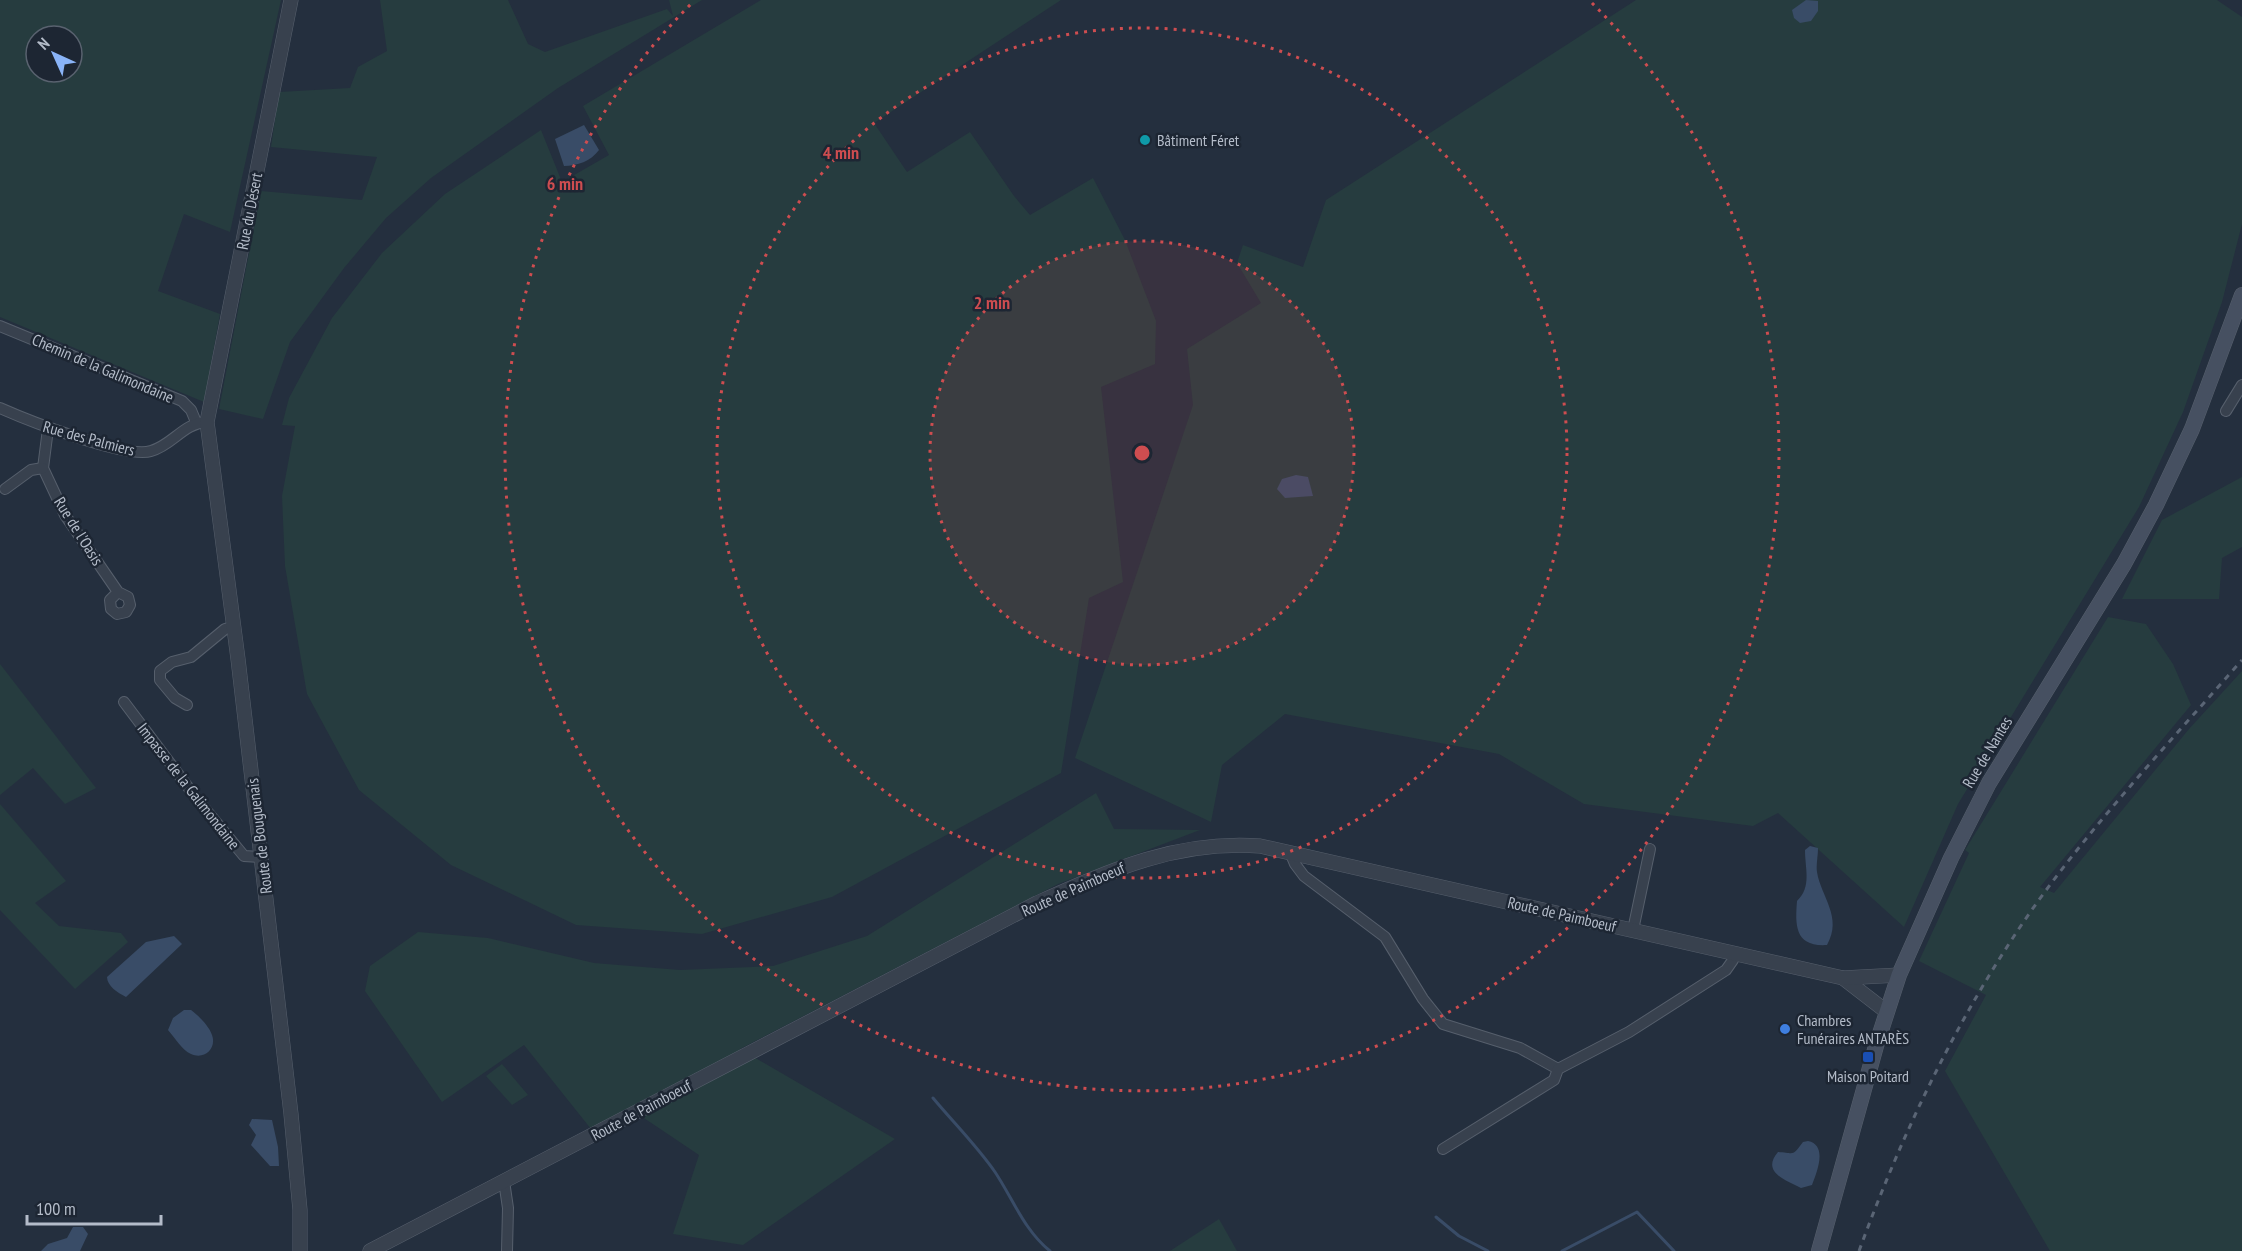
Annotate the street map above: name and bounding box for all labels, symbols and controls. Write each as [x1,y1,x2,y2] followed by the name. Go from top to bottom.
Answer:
[24,24,84,84] north arrow
[33,33,54,54] text: N
[1157,130,1240,150] place label: Bâtiment Féret
[1138,133,1152,147] marker: Bâtiment Féret
[823,141,859,164] text: 4 min
[232,170,266,251] street label: Rue du Désert
[547,172,583,195] text: 6 min
[974,291,1010,314] text: 2 min
[29,329,177,407] street label: Chemin de la Galimondaine
[41,416,137,460] street label: Rue des Palmiers
[1132,443,1152,463] centre of rings
[50,493,108,569] street label: Rue de l'Oasis
[1958,713,2016,791] street label: Rue de Nantes
[133,719,245,853] street label: Impasse de la Galimondaine
[242,777,276,895] street label: Route de Bouguenais
[1018,857,1128,921] street label: Route de Paimboeuf
[1506,892,1619,936] street label: Route de Paimboeuf
[1797,1010,1909,1048] place label: Chambres Funéraires ANTARÈS
[1778,1022,1792,1036] marker: Chambres Funéraires ANTARÈS
[1861,1050,1875,1064] marker: Maison Poitard
[1827,1066,1909,1086] place label: Maison Poitard
[587,1075,695,1145] street label: Route de Paimboeuf
[27,1188,160,1226] scale bar
[36,1197,76,1220] text: 100 m

